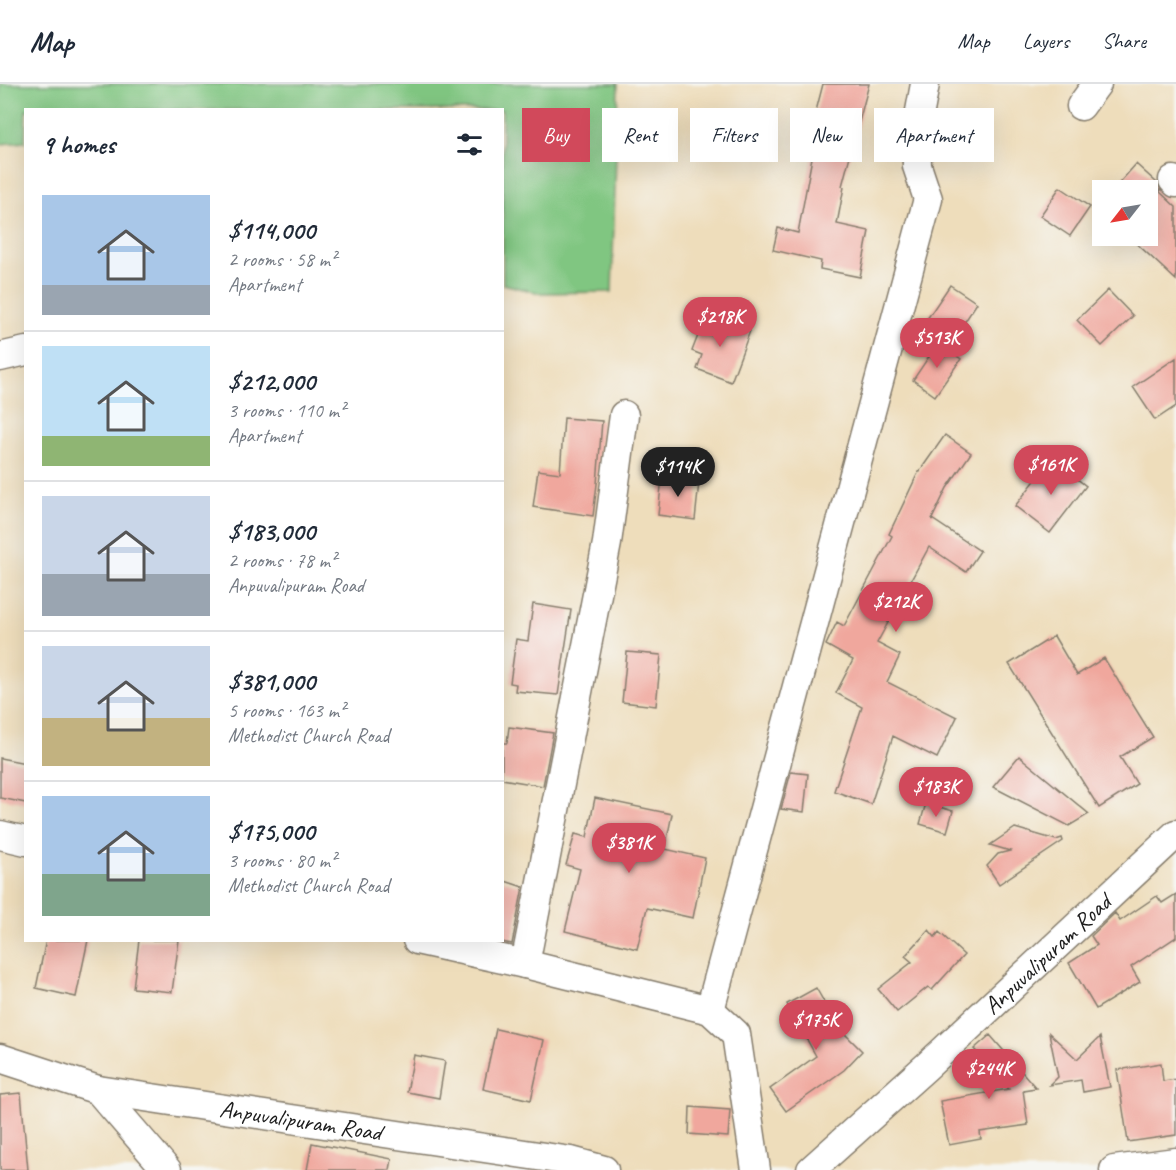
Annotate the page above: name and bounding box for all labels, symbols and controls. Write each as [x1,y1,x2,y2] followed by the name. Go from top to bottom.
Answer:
[30,24,73,59] text: Map
[957,28,990,54] text: Map
[1023,28,1069,54] text: Layers
[1102,28,1146,54] text: Share
[522,108,590,162] chip: Buy
[602,108,678,162] chip: Rent
[690,108,778,162] chip: Filters
[790,108,862,162] chip: New
[874,108,994,162] chip: Apartment
[42,128,115,161] text: 9 homes
[453,128,486,161] icon: filters
[1092,180,1158,246] north arrow
[1092,180,1158,246] map controls
[228,214,315,247] text: $114,000
[90,219,162,291] icon: home
[228,247,336,272] text: 2 rooms · 58 m²
[228,272,301,297] text: Apartment
[678,297,762,348] pin: $218K
[697,304,743,329] text: $218K
[895,318,979,369] pin: $513K
[914,325,960,350] text: $513K
[228,365,315,398] text: $212,000
[90,370,162,442] icon: home
[228,398,345,423] text: 3 rooms · 110 m²
[228,423,301,448] text: Apartment
[1009,445,1093,496] pin: $161K
[636,447,720,498] pin: $114K
[1028,452,1074,477] text: $161K
[655,454,701,479] text: $114K
[228,515,315,548] text: $183,000
[90,520,162,592] icon: home
[228,548,336,573] text: 2 rooms · 78 m²
[228,573,364,598] text: Anpuvalipuram Road
[854,582,938,633] pin: $212K
[873,589,919,614] text: $212K
[228,665,315,698] text: $381,000
[90,670,162,742] icon: home
[228,698,345,723] text: 5 rooms · 163 m²
[228,723,389,748] text: Methodist Church Road
[894,767,978,818] pin: $183K
[913,774,959,799] text: $183K
[228,815,315,848] text: $175,000
[90,820,162,892] icon: home
[587,823,671,874] pin: $381K
[606,830,652,855] text: $381K
[228,848,336,873] text: 3 rooms · 80 m²
[228,873,389,898] text: Methodist Church Road
[977,885,1120,1021] street label: Anpuvalipuram Road
[774,1000,858,1051] pin: $175K
[793,1007,839,1032] text: $175K
[947,1049,1031,1100] pin: $244K
[966,1056,1012,1081] text: $244K
[218,1093,387,1148] street label: Anpuvalipuram Road

